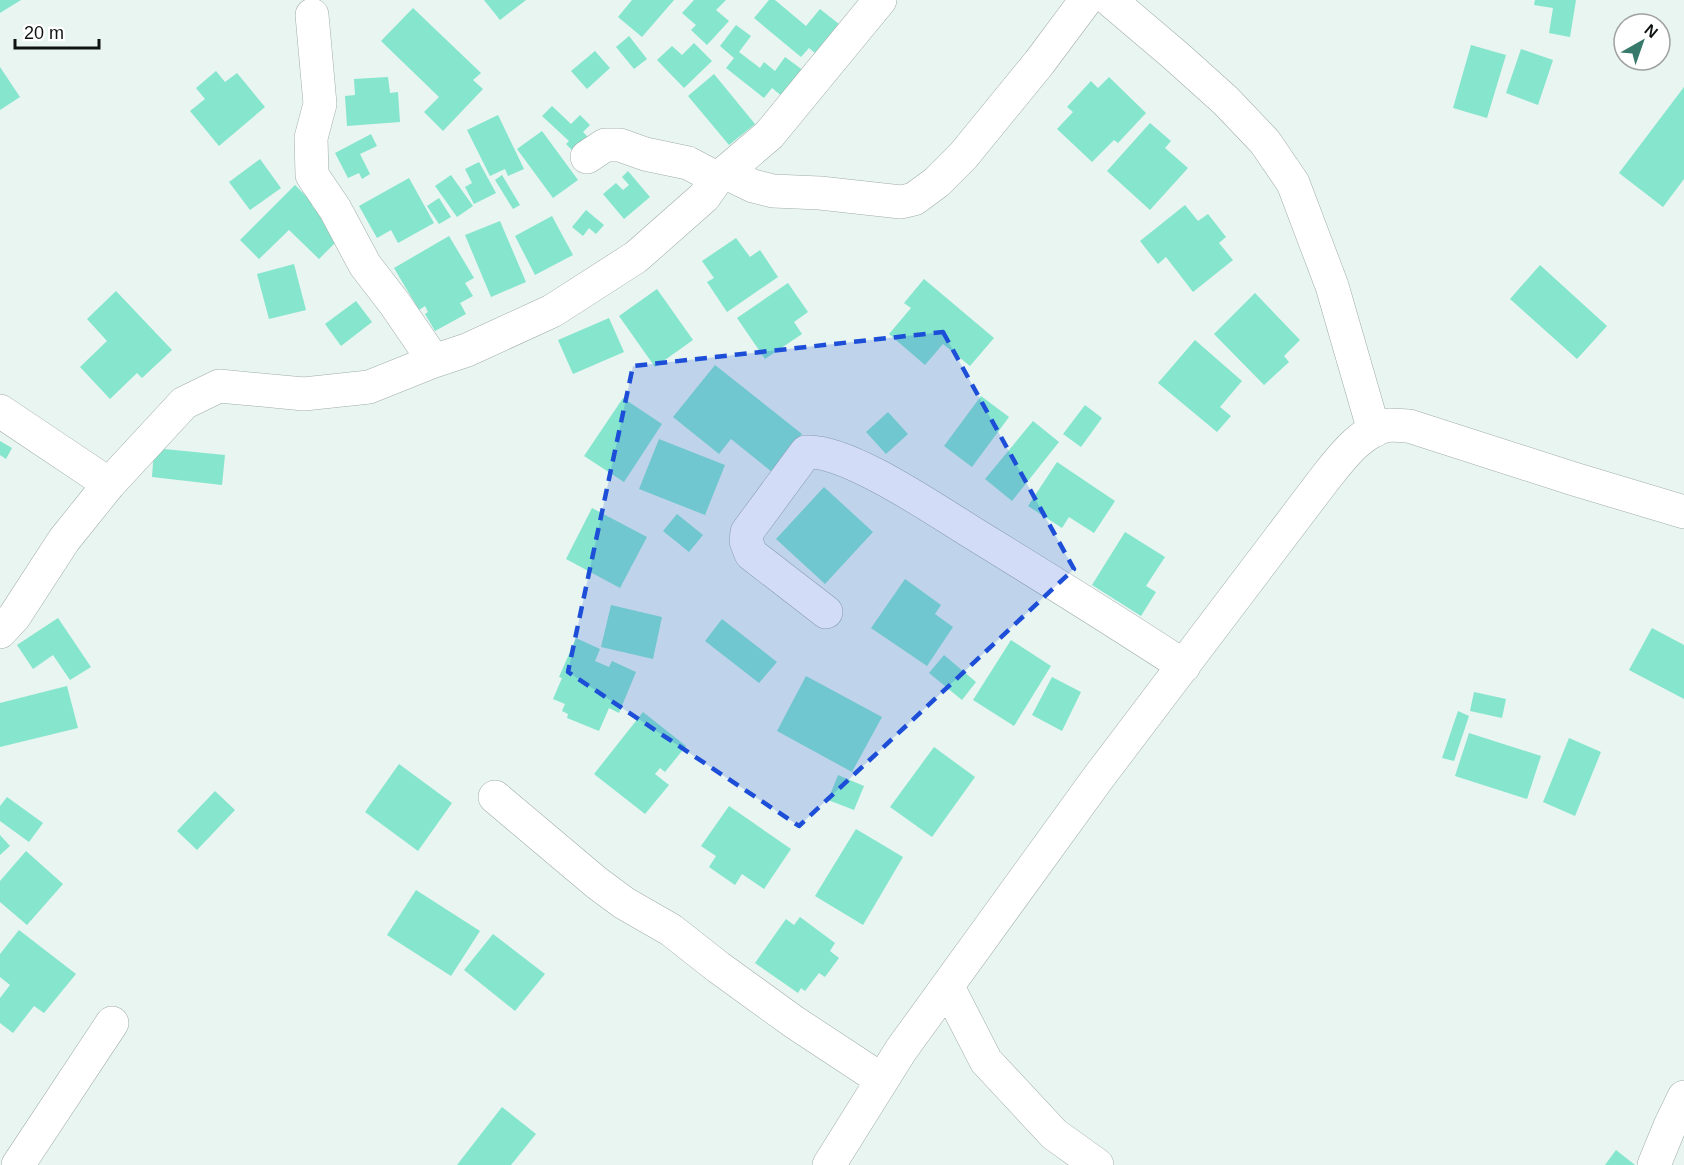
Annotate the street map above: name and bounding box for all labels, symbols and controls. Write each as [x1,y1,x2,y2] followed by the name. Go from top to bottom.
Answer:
[15,12,99,50] scale bar
[1612,12,1672,72] north arrow
[1641,21,1661,41] text: N
[24,23,64,43] text: 20 m

